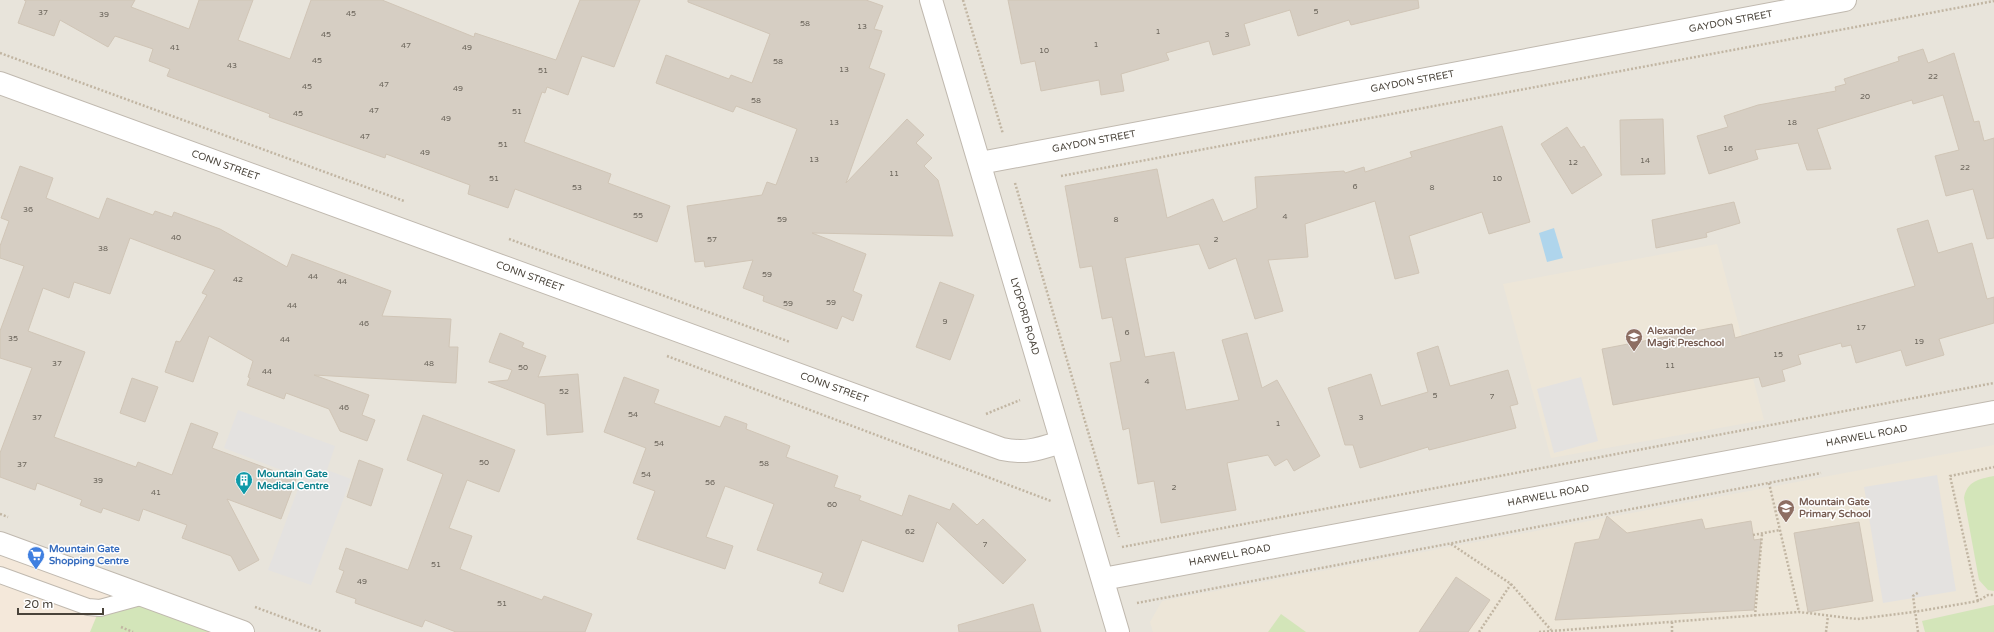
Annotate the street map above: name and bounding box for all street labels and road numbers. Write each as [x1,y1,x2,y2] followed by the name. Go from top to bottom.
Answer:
[1688,8,1774,35] street label: GAYDON STREET
[1370,68,1455,95] street label: GAYDON STREET
[1051,128,1137,155] street label: GAYDON STREET
[190,147,261,183] street label: CONN STREET
[494,259,565,294] street label: CONN STREET
[1008,276,1042,357] street label: LYDFORD ROAD
[798,370,870,406] street label: CONN STREET
[1825,422,1909,449] street label: HARWELL ROAD
[1506,482,1590,509] street label: HARWELL ROAD
[1188,542,1272,569] street label: HARWELL ROAD

